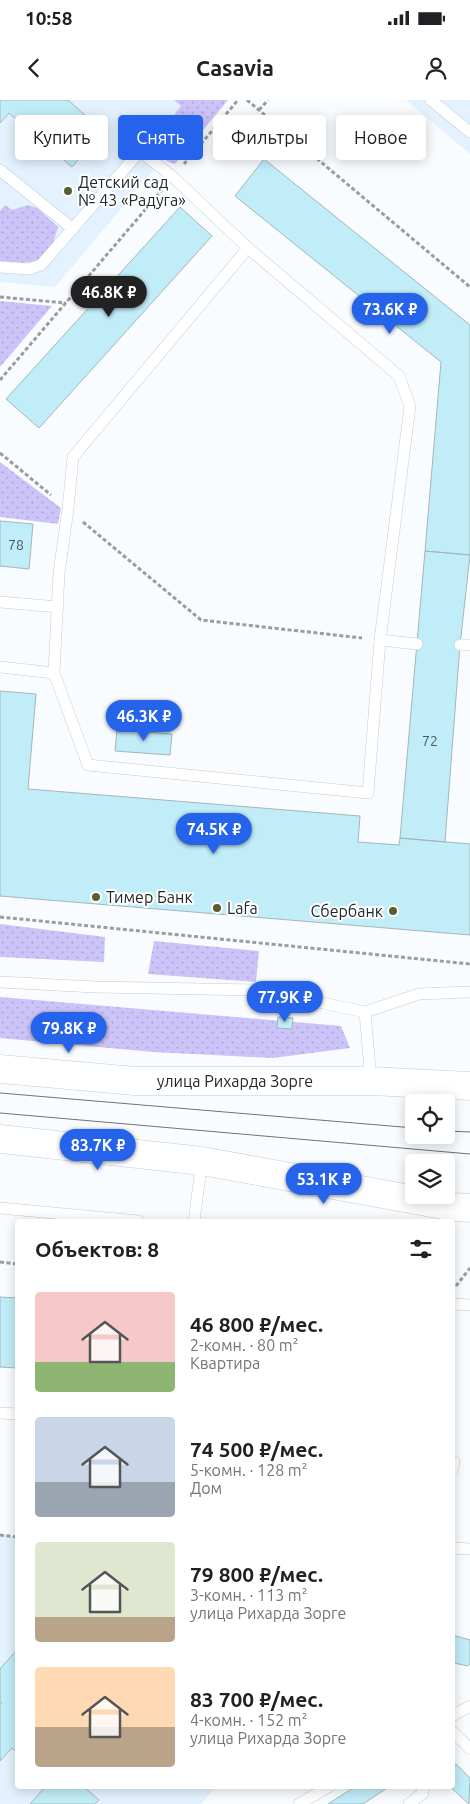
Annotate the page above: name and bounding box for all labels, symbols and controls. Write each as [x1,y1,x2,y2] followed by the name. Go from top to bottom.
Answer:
[25,7,73,29] text: 10:58
[20,54,48,82] icon: back
[422,54,450,82] icon: person
[196,55,274,80] text: Casavia
[15,115,108,160] chip: Купить
[118,115,203,160] chip: Снять
[213,115,326,160] chip: Фильтры
[336,115,426,160] chip: Новое
[78,173,186,209] place label: Детский сад № 43 «Радуга»
[62,185,74,197] marker: Детский сад № 43 «Радуга»
[63,276,155,318] pin: 46.8K ₽
[82,283,136,301] text: 46.8K ₽
[344,292,436,335] pin: 73.6K ₽
[363,300,417,318] text: 73.6K ₽
[8,537,24,553] house number: 78
[98,700,190,742] pin: 46.3K ₽
[117,707,171,725] text: 46.3K ₽
[422,733,438,749] house number: 72
[168,812,260,855] pin: 74.5K ₽
[187,820,241,838] text: 74.5K ₽
[106,888,193,906] place label: Тимер Банк
[90,891,102,903] marker: Тимер Банк
[227,899,258,917] place label: Lafa
[211,902,223,914] marker: Lafa
[310,902,383,920] place label: Сбербанк
[387,905,399,917] marker: Сбербанк
[239,980,331,1023] pin: 77.9K ₽
[258,988,312,1006] text: 77.9K ₽
[23,1012,115,1054] pin: 79.8K ₽
[42,1019,96,1037] text: 79.8K ₽
[157,1072,313,1090] street label: улица Рихарда Зорге
[405,1094,455,1204] map controls
[405,1094,455,1144] button: locate
[52,1128,144,1171] pin: 83.7K ₽
[71,1136,125,1154] text: 83.7K ₽
[405,1154,455,1204] button: layers
[278,1162,370,1205] pin: 53.1K ₽
[297,1170,351,1188] text: 53.1K ₽
[407,1235,435,1263] icon: filters
[35,1237,159,1261] text: Объектов: 8
[75,1312,135,1372] icon: home
[190,1312,323,1336] text: 46 800 ₽/мес.
[190,1336,298,1354] text: 2-комн. · 80 m²
[190,1354,260,1372] text: Квартира
[75,1437,135,1497] icon: home
[190,1437,323,1461] text: 74 500 ₽/мес.
[190,1461,307,1479] text: 5-комн. · 128 m²
[190,1479,222,1497] text: Дом
[75,1562,135,1622] icon: home
[190,1562,323,1586] text: 79 800 ₽/мес.
[190,1586,307,1604] text: 3-комн. · 113 m²
[190,1604,346,1622] text: улица Рихарда Зорге
[75,1687,135,1747] icon: home
[190,1687,323,1711] text: 83 700 ₽/мес.
[190,1711,307,1729] text: 4-комн. · 152 m²
[190,1729,346,1747] text: улица Рихарда Зорге

